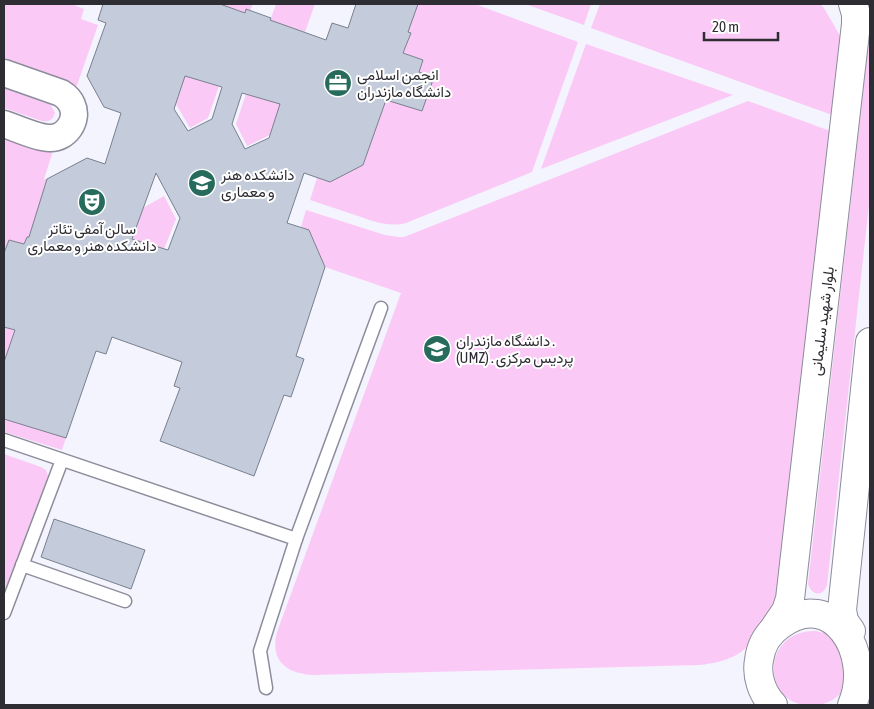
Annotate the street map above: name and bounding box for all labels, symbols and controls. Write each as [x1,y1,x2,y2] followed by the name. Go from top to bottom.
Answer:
[704,10,778,42] scale bar
[712,18,739,35] text: 20 m
[357,66,451,101] place label: انجمن اسلامی دانشگاه مازندران
[323,68,353,98] office icon: انجمن اسلامی دانشگاه مازندران
[220,166,295,202] place label: دانشکده هنر و معماری
[187,168,217,198] school or university icon: دانشکده هنر و معماری
[77,187,107,217] theatre icon: سالن آمفی تئاتر دانشکده هنر و معماری
[27,220,157,256] place label: سالن آمفی تئاتر دانشکده هنر و معماری
[807,265,839,377] street label: بلوار شهید سلیمانی
[456,332,573,368] place label: دانشگاه مازندران . (UMZ) . پردیس مرکزی
[422,334,452,364] school or university icon: دانشگاه مازندران . (UMZ) . پردیس مرکزی

